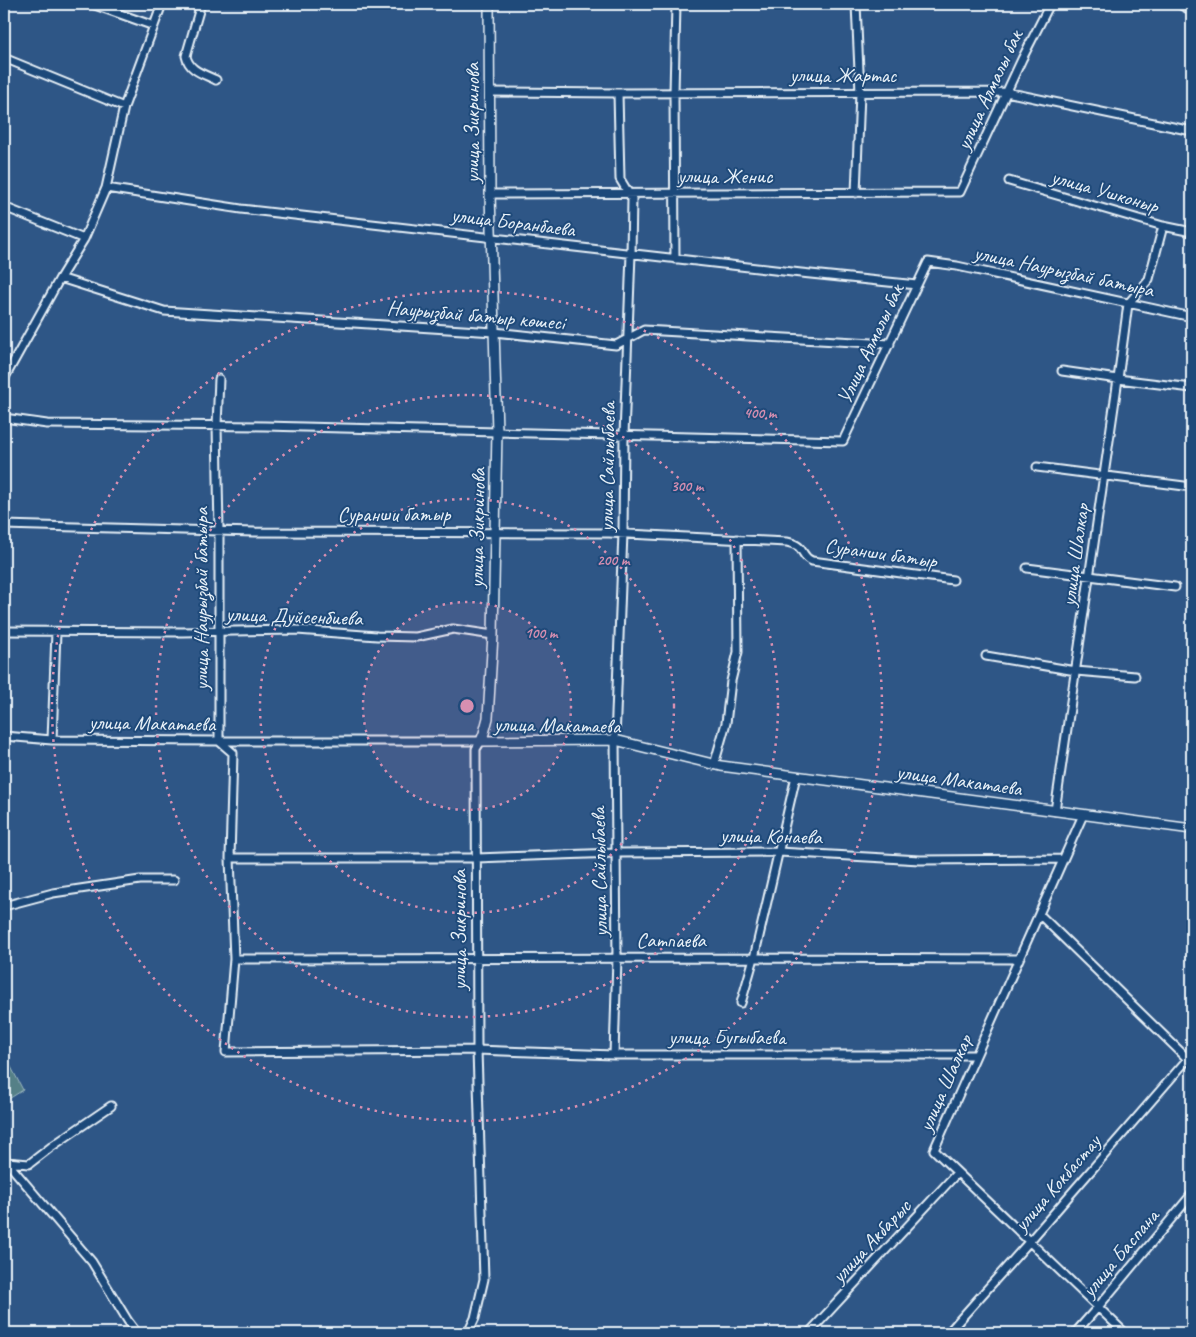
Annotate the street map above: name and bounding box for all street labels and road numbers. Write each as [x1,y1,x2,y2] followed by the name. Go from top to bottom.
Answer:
[949,24,1029,156] street label: улица Алмалы бак
[459,61,485,185] street label: улица Зикринова
[788,62,898,88] street label: улица Жартас
[675,163,774,189] street label: улица Женис
[1047,163,1163,219] street label: улица Ушконыр
[448,201,578,243] street label: улица Боранбаева
[970,239,1158,304] street label: улица Наурызбай батыра
[831,278,910,408] street label: Улица Алмалы бак
[386,294,569,337] street label: Наурызбай батыр көшесі
[593,400,621,534] street label: улица Сайлыбаева
[463,466,491,590] street label: улица Зикринова
[338,501,452,527] street label: Суранши батыр
[1055,501,1095,610] street label: улица Шалкар
[188,506,215,693] street label: улица Наурызбай батыра
[823,532,940,574] street label: Суранши батыр
[223,601,365,631] street label: улица Дуйсенбиева
[87,709,217,737] street label: улица Макатаева
[492,711,622,739] street label: улица Макатаева
[893,758,1025,802] street label: улица Макатаева
[585,805,613,939] street label: улица Сайлыбаева
[718,822,824,850] street label: улица Конаева
[446,868,472,992] street label: улица Зикринова
[636,927,708,953] street label: Сатпаева
[667,1024,788,1050] street label: улица Бугыбаева
[911,1030,978,1137] street label: улица Шалкар
[1007,1128,1107,1238] street label: улица Кокбастау
[824,1192,918,1290] street label: улица Акбарыс
[1074,1202,1166,1304] street label: улица Баспана

